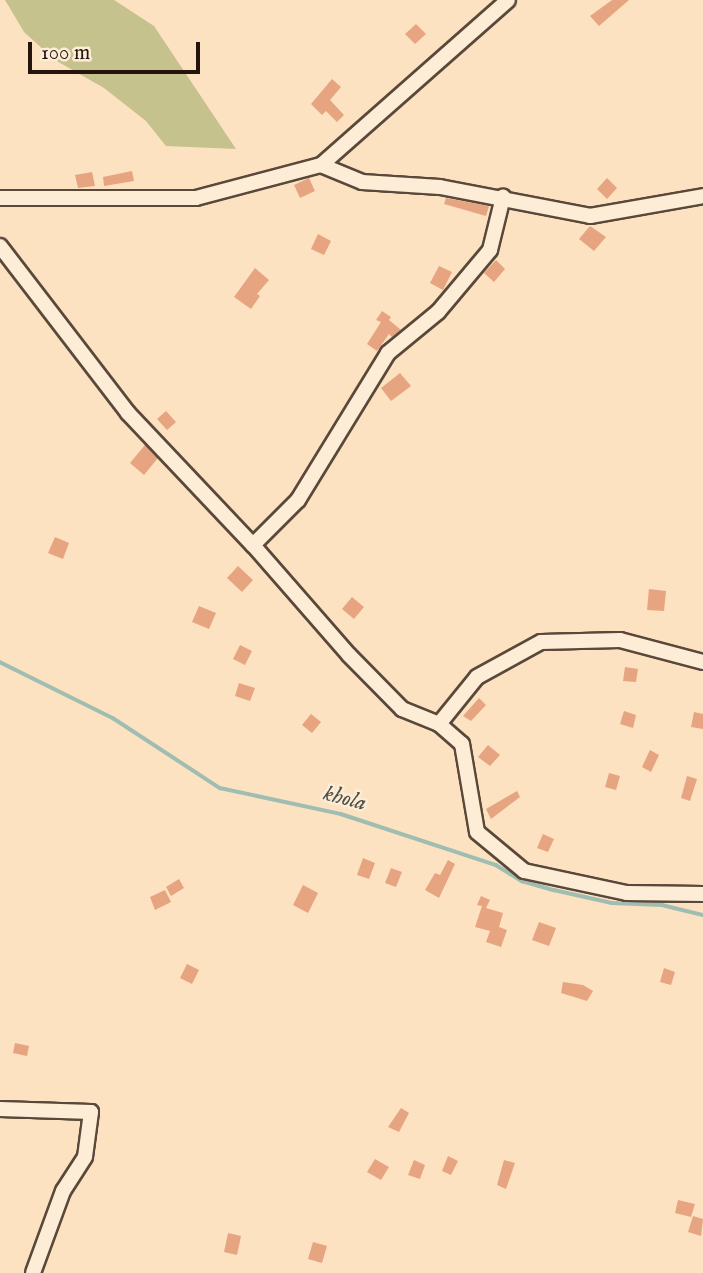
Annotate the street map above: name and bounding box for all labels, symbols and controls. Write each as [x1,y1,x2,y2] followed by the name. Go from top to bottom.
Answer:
[32,28,203,72] scale bar
[41,40,90,67] text: 100 m
[321,780,369,818] water label: khola

